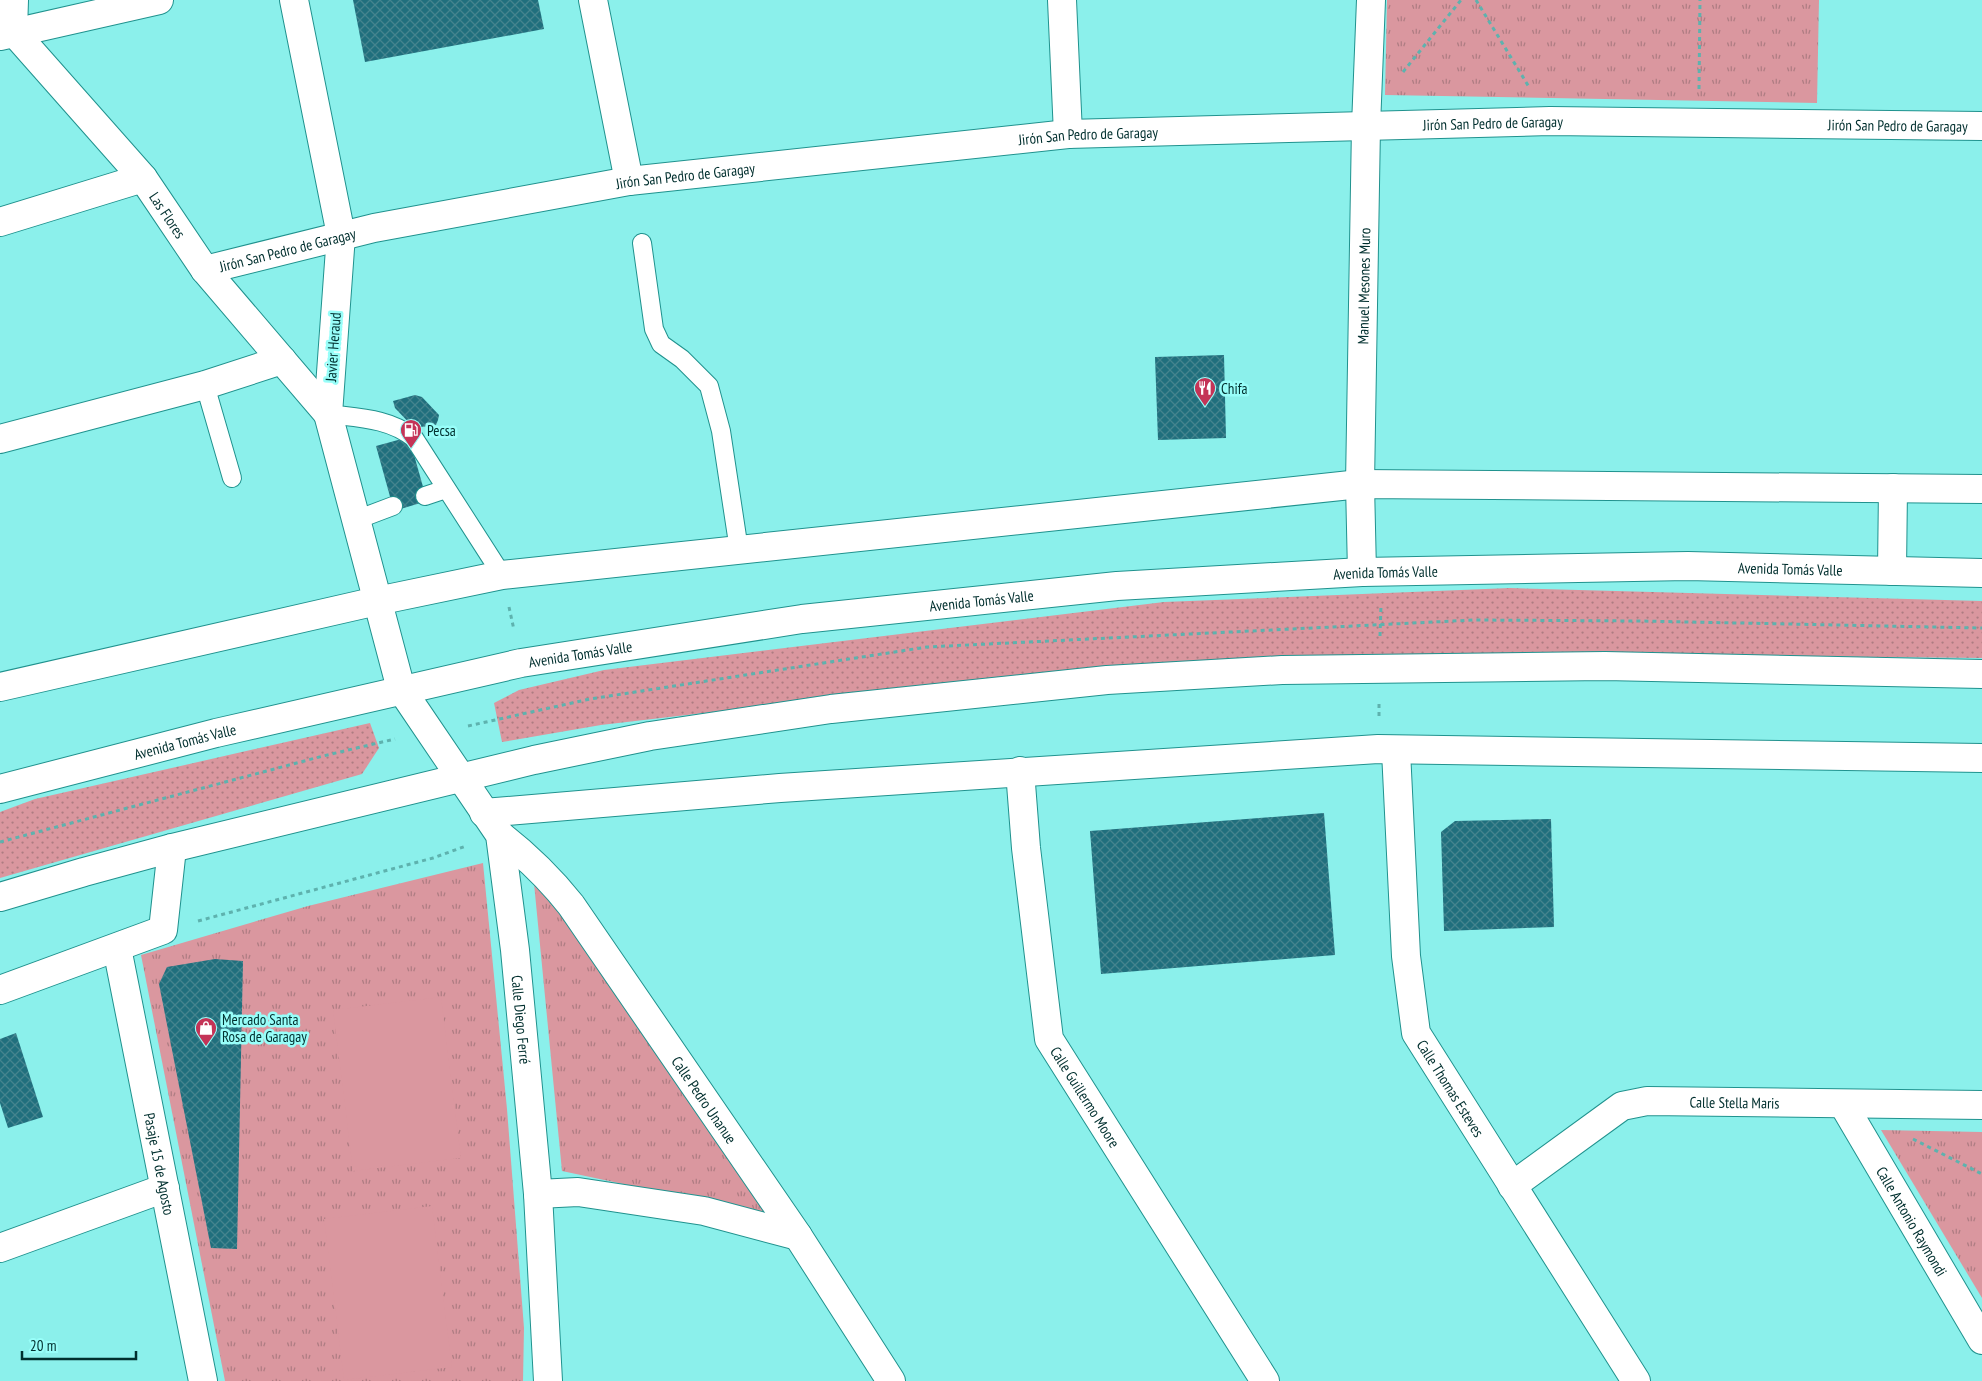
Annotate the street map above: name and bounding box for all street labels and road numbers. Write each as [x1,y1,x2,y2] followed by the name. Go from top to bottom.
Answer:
[1422,111,1563,134] street label: Jirón San Pedro de Garagay
[1827,115,1968,135] street label: Jirón San Pedro de Garagay
[1016,122,1159,149] street label: Jirón San Pedro de Garagay
[613,158,756,193] street label: Jirón San Pedro de Garagay
[145,188,190,242] street label: Las Flores
[216,223,358,276] street label: Jirón San Pedro de Garagay
[1353,228,1374,345] street label: Manuel Mesones Muro
[321,312,345,383] street label: Javier Heraud
[1738,558,1843,579] street label: Avenida Tomás Valle
[1333,561,1438,583] street label: Avenida Tomás Valle
[928,585,1035,615] street label: Avenida Tomás Valle
[527,636,633,671] street label: Avenida Tomás Valle
[132,719,238,763] street label: Avenida Tomás Valle
[508,974,535,1065] street label: Calle Diego Ferré
[1413,1036,1489,1140] street label: Calle Thomas Esteves
[1047,1043,1124,1151] street label: Calle Guillermo Moore
[668,1052,741,1147] street label: Calle Pedro Unanue
[1689,1092,1780,1112] street label: Calle Stella Maris
[140,1111,179,1217] street label: Pasaje 15 de Agosto
[1872,1163,1952,1279] street label: Calle Antonio Raymondi

